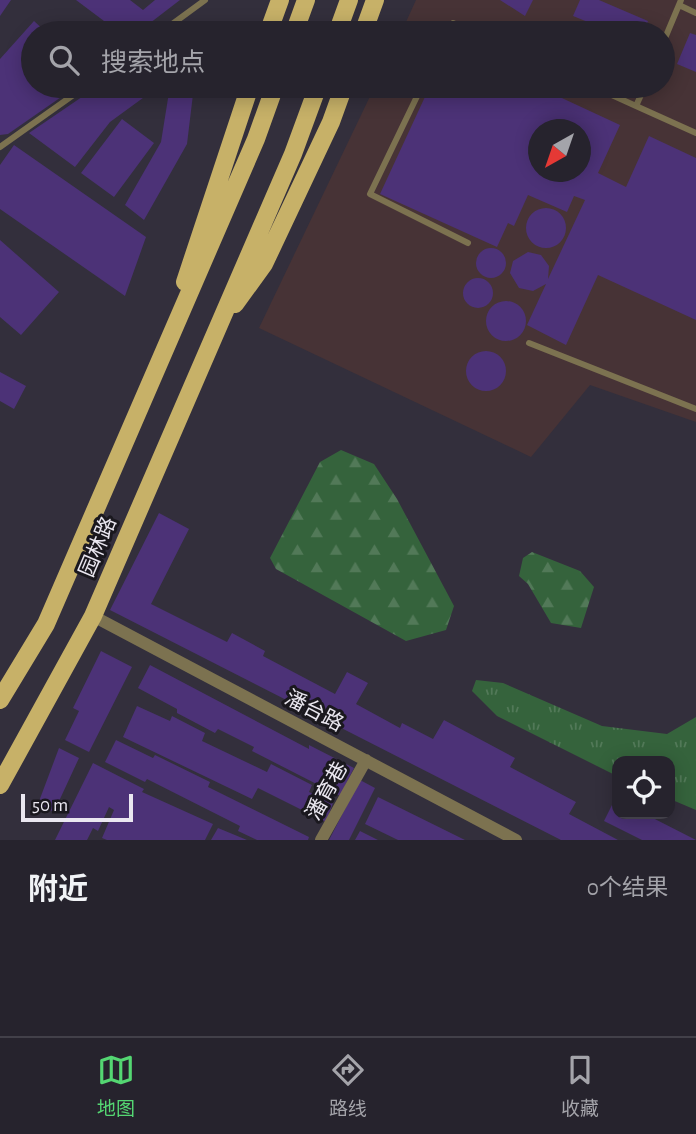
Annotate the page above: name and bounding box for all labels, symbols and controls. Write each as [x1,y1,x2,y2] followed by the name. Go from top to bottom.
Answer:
[21,21,675,98] search box
[45,41,83,79] icon: search
[101,50,205,76] text: 搜索地点
[528,119,591,182] north arrow
[75,514,120,580] street label: 园林路
[281,686,347,735] street label: 潘台路
[612,756,675,819] map controls
[612,756,675,819] button: locate
[302,758,351,824] street label: 潘育巷
[21,791,133,823] scale bar
[32,796,68,815] text: 50 m
[28,875,88,905] text: 附近
[587,877,668,900] text: 0个结果
[97,1051,135,1121] tab: 地图
[329,1051,367,1121] tab: 路线
[561,1051,599,1121] tab: 收藏

